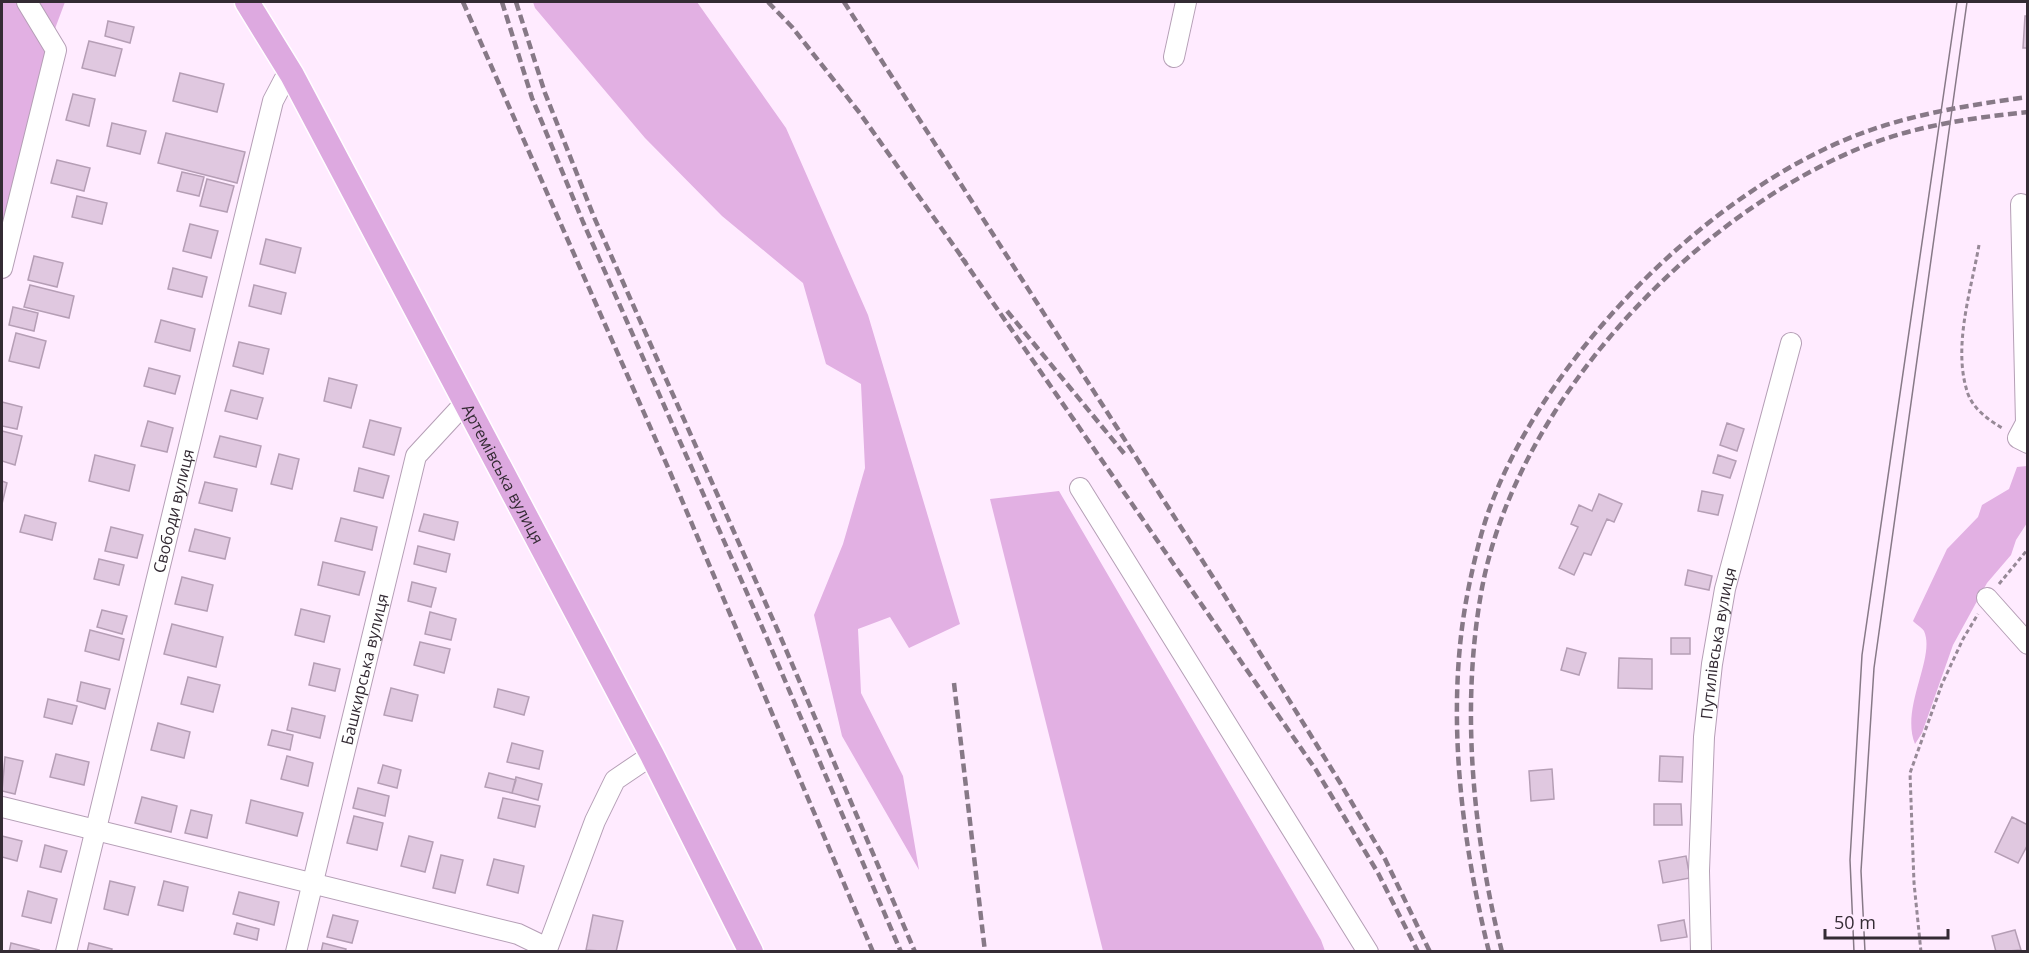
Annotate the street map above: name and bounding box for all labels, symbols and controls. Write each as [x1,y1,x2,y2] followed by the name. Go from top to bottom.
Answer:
[457,400,549,548] street label: Артемівська вулиця
[148,447,199,575] street label: Свободи вулиця
[1695,565,1741,720] street label: Путилівська вулиця
[336,591,393,747] street label: Башкирська вулиця
[1825,902,1948,940] scale bar
[1834,910,1876,934] text: 50 m

